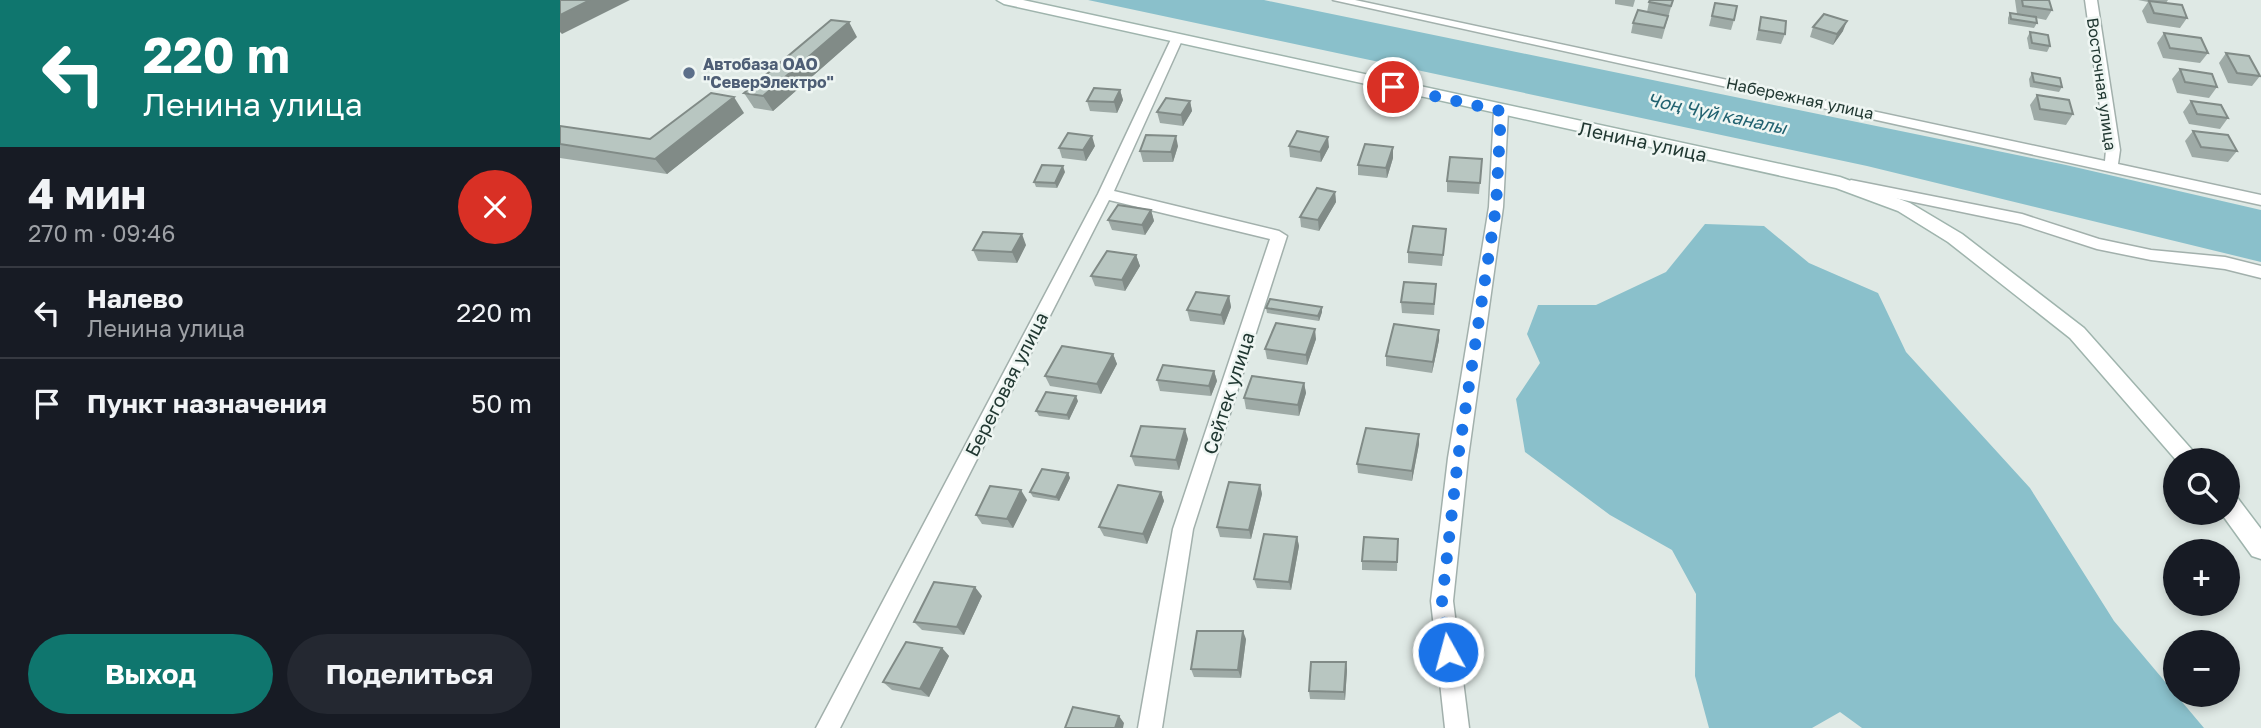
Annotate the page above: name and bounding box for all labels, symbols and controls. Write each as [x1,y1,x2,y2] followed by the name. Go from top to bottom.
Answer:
[2083,16,2121,152] street label: Восточная улица
[143,25,290,84] text: 220 m
[28,28,119,119] icon: left
[703,54,834,92] place label: Автобаза ОАО "СеверЭлектро"
[1363,57,1423,117] pin
[681,65,697,81] marker: Автобаза ОАО "СеверЭлектро"
[1374,68,1412,106] icon: arrive
[1724,73,1876,123] street label: Набережная улица
[143,85,363,123] text: Ленина улица
[1645,88,1789,140] water label: Чоң Чүй каналы
[1577,116,1709,166] street label: Ленина улица
[28,168,146,218] text: 4 мин
[458,170,532,244] button: close
[28,219,175,247] text: 270 m · 09:46
[87,283,183,314] text: Налево
[28,294,66,332] icon: left
[456,297,532,328] text: 220 m
[960,308,1052,460] street label: Береговая улица
[87,314,245,342] text: Ленина улица
[1197,329,1259,457] street label: Сейтек улица
[28,385,66,423] icon: arrive
[87,388,327,419] text: Пункт назначения
[471,388,532,419] text: 50 m
[2163,448,2240,707] map controls
[2163,448,2240,525] button: search
[2163,539,2240,616] button: +
[1411,615,1485,689] position arrow
[2163,630,2240,707] button: −
[28,634,273,714] button: Выход
[287,634,532,714] button: Поделиться

